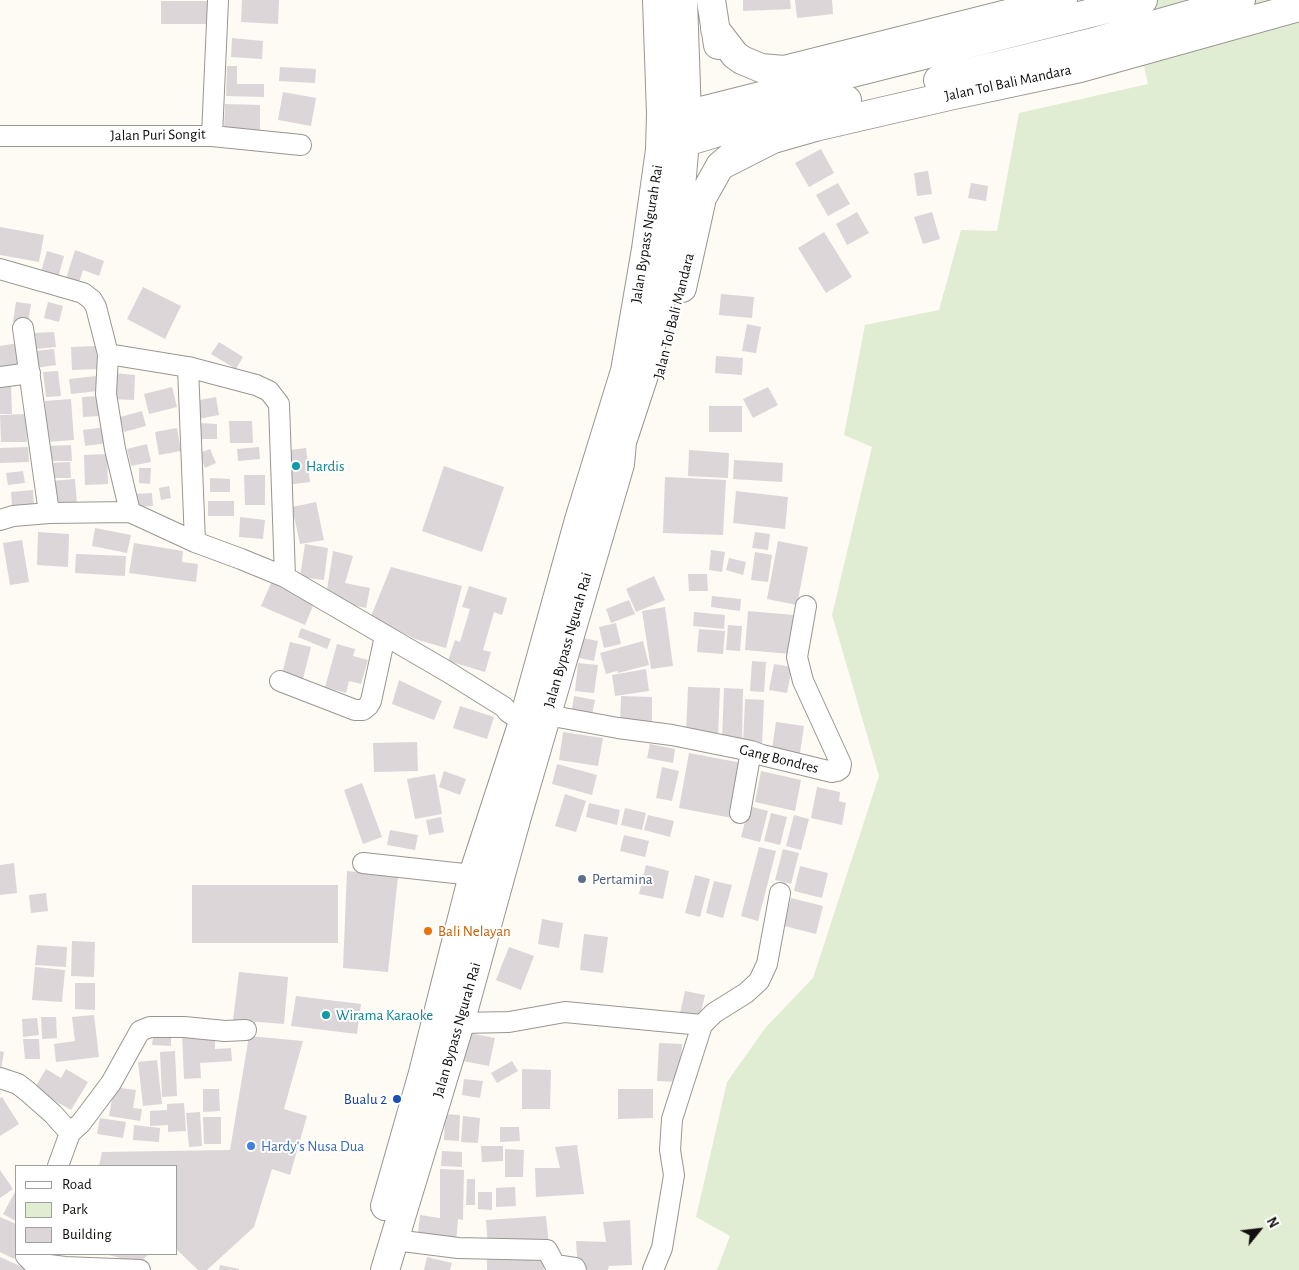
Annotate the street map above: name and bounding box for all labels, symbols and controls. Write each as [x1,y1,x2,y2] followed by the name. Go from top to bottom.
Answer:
[943,61,1073,105] street label: Jalan Tol Bali Mandara
[110,125,206,145] street label: Jalan Puri Songit
[627,164,667,304] street label: Jalan Bypass Ngurah Rai
[650,251,698,381] street label: Jalan Tol Bali Mandara
[306,457,345,475] place label: Hardis
[290,460,302,472] marker: Hardis
[540,570,596,710] street label: Jalan Bypass Ngurah Rai
[737,740,821,778] street label: Gang Bondres
[592,870,653,888] place label: Pertamina
[576,873,588,885] marker: Pertamina
[438,922,511,940] place label: Bali Nelayan
[422,925,434,937] marker: Bali Nelayan
[429,960,485,1100] street label: Jalan Bypass Ngurah Rai
[336,1006,433,1024] place label: Wirama Karaoke
[320,1009,332,1021] marker: Wirama Karaoke
[344,1090,387,1108] place label: Bualu 2
[391,1093,403,1105] marker: Bualu 2
[261,1137,364,1155] place label: Hardy's Nusa Dua
[245,1140,257,1152] marker: Hardy's Nusa Dua
[15,1165,178,1255] legend
[62,1177,92,1192] text: Road
[62,1202,88,1217] text: Park
[1234,1205,1284,1255] north arrow
[1264,1215,1281,1230] text: N
[62,1227,112,1242] text: Building

